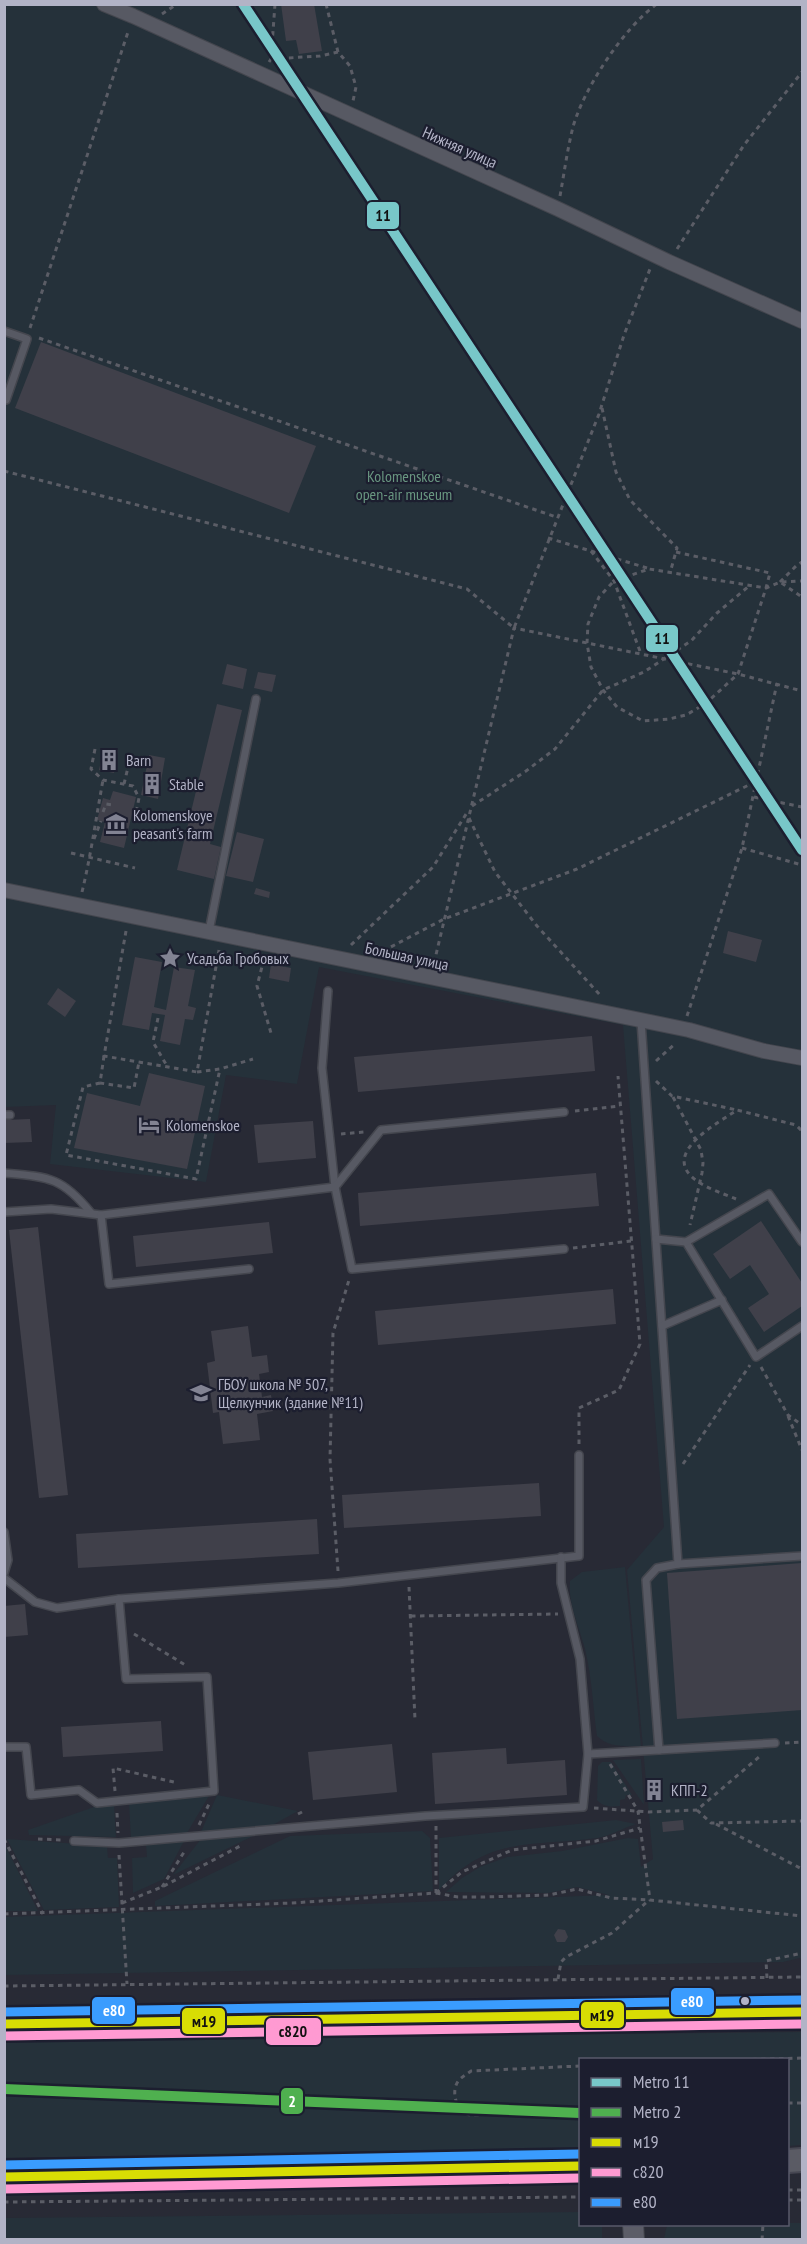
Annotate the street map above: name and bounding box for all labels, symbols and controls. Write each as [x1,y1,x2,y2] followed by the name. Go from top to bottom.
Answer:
[420,122,500,172] street label: Нижняя улица
[366,201,400,230] line badge: 11
[375,205,391,225] text: 11
[356,466,452,504] park label: Kolomenskoe open-air museum
[645,624,679,653] line badge: 11
[654,628,670,648] text: 11
[97,748,121,772] building icon: Barn
[126,750,151,770] place label: Barn
[140,772,164,796] building icon: Stable
[169,774,204,794] place label: Stable
[133,805,213,843] place label: Kolomenskoye peasant's farm
[104,812,128,836] museum icon: Kolomenskoye peasant's farm
[363,937,451,975] street label: Большая улица
[158,946,182,970] place icon: Усадьба Гробовых
[187,948,289,968] place label: Усадьба Гробовых
[137,1113,161,1137] hotel icon: Kolomenskoe
[166,1115,240,1135] place label: Kolomenskoe
[218,1374,363,1412] place label: ГБОУ школа № 507, Щелкунчик (здание №11)
[189,1381,213,1405] school or university icon: ГБОУ школа № 507, Щелкунчик (здание №11)
[642,1778,666,1802] building icon: КПП-2
[671,1780,708,1800] place label: КПП-2
[670,1987,715,2016] line badge: е80
[681,1991,703,2011] text: е80
[739,1995,751,2007] unlabelled marker
[91,1996,136,2025] line badge: е80
[103,2000,125,2020] text: е80
[580,2001,625,2029] line badge: м19
[590,2005,614,2025] text: м19
[181,2007,226,2035] line badge: м19
[192,2011,216,2031] text: м19
[265,2017,322,2046] line badge: с820
[279,2021,308,2041] text: с820
[579,2058,789,2226] legend
[633,2070,690,2093] text: Metro 11
[280,2087,304,2115] line badge: 2
[288,2091,296,2111] text: 2
[633,2100,681,2123] text: Metro 2
[633,2130,659,2153] text: м19
[633,2160,664,2183] text: с820
[633,2190,657,2213] text: е80

